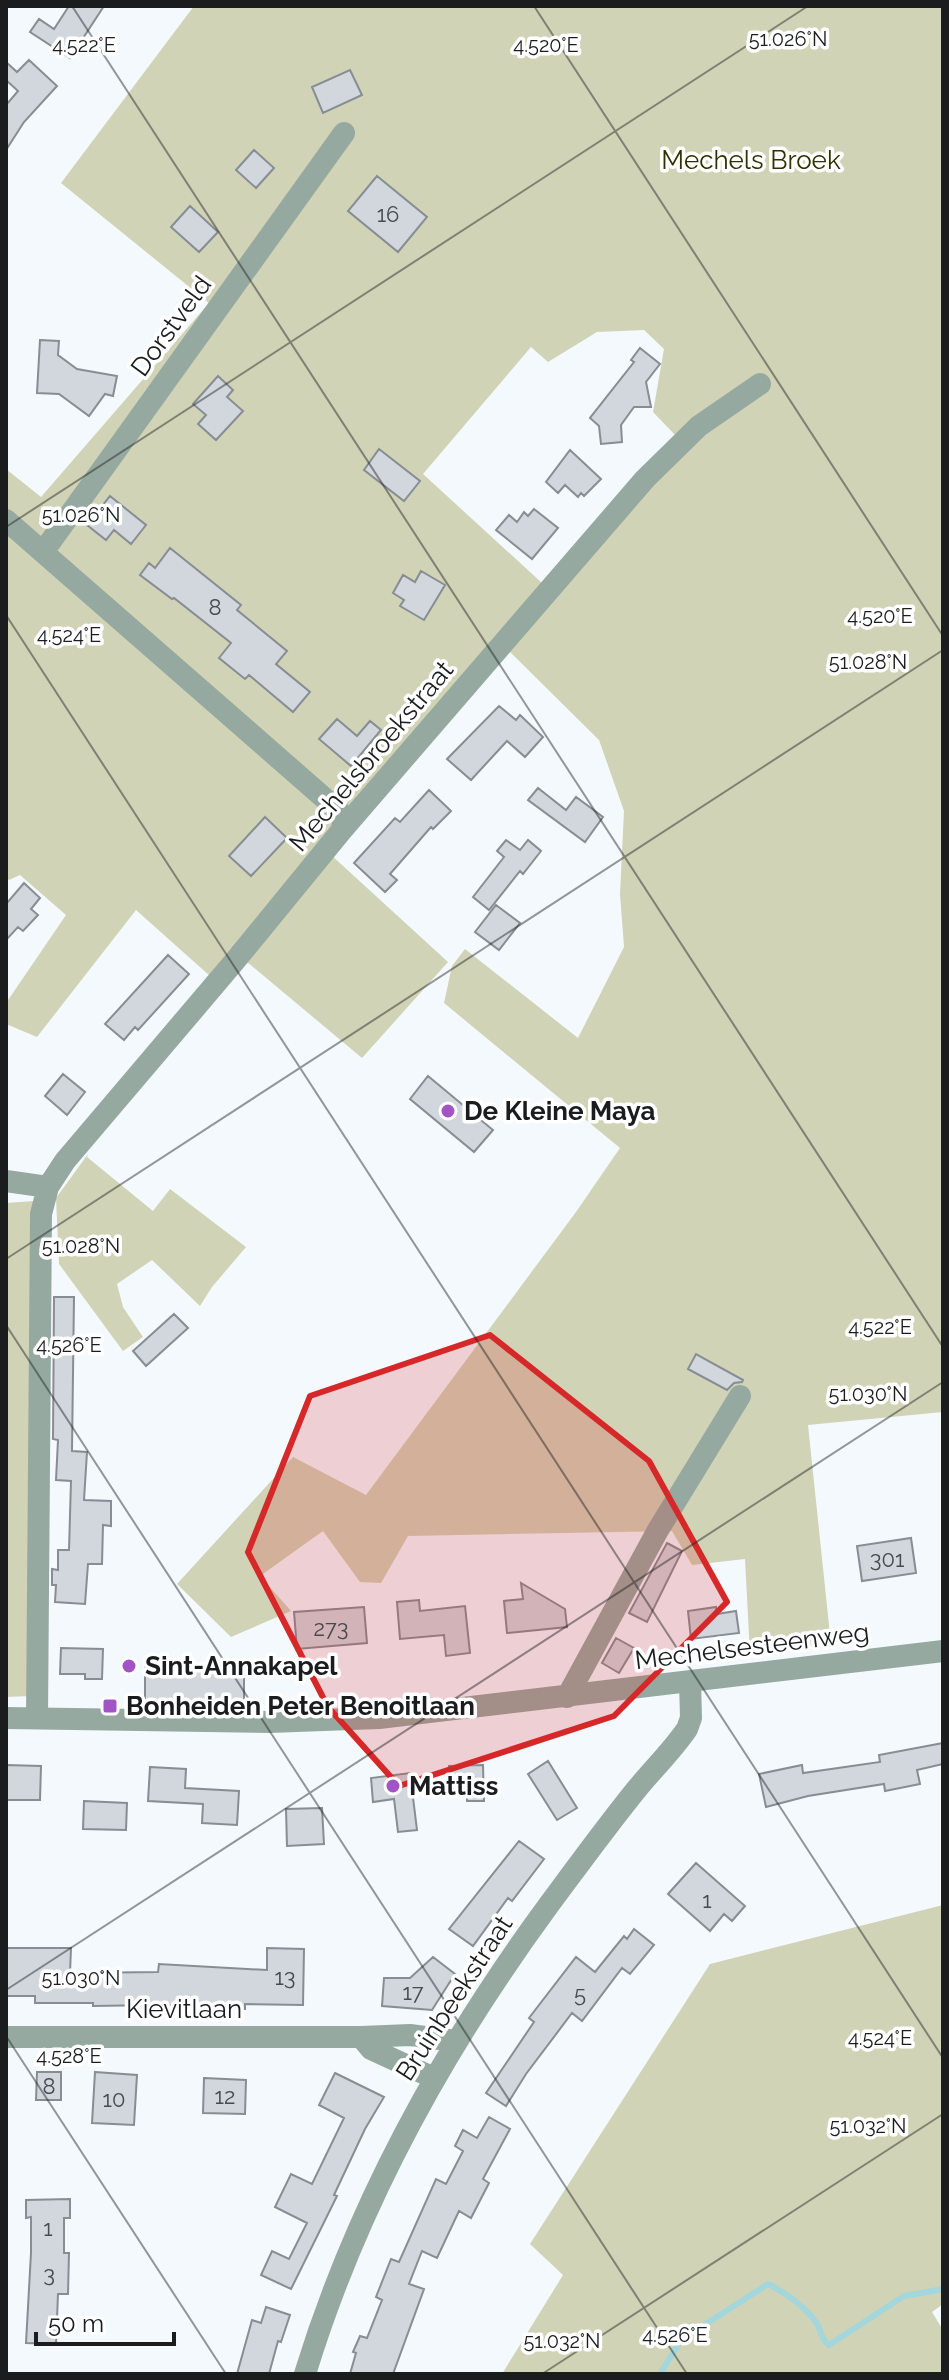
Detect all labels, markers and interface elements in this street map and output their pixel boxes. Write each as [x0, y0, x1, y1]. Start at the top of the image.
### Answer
text: 51.026°N [749, 27, 827, 51]
text: 4.522°E [52, 33, 116, 57]
text: 4.520°E [513, 33, 579, 57]
park label: Mechels Broek [661, 145, 841, 175]
house number: 16 [377, 201, 399, 227]
street label: Dorstveld [125, 270, 217, 382]
text: 51.026°N [42, 503, 120, 527]
house number: 8 [208, 594, 222, 620]
text: 4.520°E [847, 604, 913, 628]
text: 4.524°E [37, 623, 101, 647]
text: 51.028°N [829, 650, 907, 674]
street label: Mechelsbroekstraat [283, 655, 459, 857]
place label: De Kleine Maya [464, 1096, 655, 1126]
marker: De Kleine Maya [439, 1102, 457, 1120]
text: 51.028°N [42, 1234, 120, 1258]
text: 4.522°E [848, 1315, 912, 1339]
text: 4.526°E [36, 1333, 102, 1357]
text: 51.030°N [829, 1382, 907, 1406]
house number: 301 [870, 1546, 904, 1572]
house number: 273 [314, 1615, 348, 1641]
street label: Mechelsesteenweg [633, 1617, 871, 1675]
place label: Sint-Annakapel [145, 1651, 338, 1681]
marker: Sint-Annakapel [120, 1657, 138, 1675]
place label: Bonheiden Peter Benoitlaan [126, 1691, 475, 1721]
marker: Bonheiden Peter Benoitlaan [101, 1697, 119, 1715]
place label: Mattiss [409, 1771, 499, 1801]
marker: Mattiss [384, 1777, 402, 1795]
house number: 1 [702, 1887, 712, 1913]
street label: Bruinbeekstraat [390, 1910, 519, 2086]
house number: 13 [274, 1964, 296, 1990]
text: 51.030°N [42, 1966, 120, 1990]
house number: 17 [402, 1979, 424, 2005]
house number: 5 [574, 1981, 586, 2007]
street label: Kievitlaan [126, 1994, 242, 2024]
text: 4.524°E [848, 2026, 912, 2050]
text: 4.528°E [36, 2044, 102, 2068]
house number: 8 [42, 2073, 56, 2099]
house number: 12 [215, 2083, 235, 2109]
house number: 10 [103, 2086, 125, 2112]
text: 51.032°N [829, 2114, 907, 2138]
house number: 1 [43, 2215, 53, 2241]
house number: 3 [43, 2261, 55, 2287]
scale bar [36, 2296, 174, 2346]
text: 50 m [48, 2309, 104, 2338]
text: 4.526°E [642, 2323, 708, 2347]
text: 51.032°N [523, 2329, 601, 2353]

